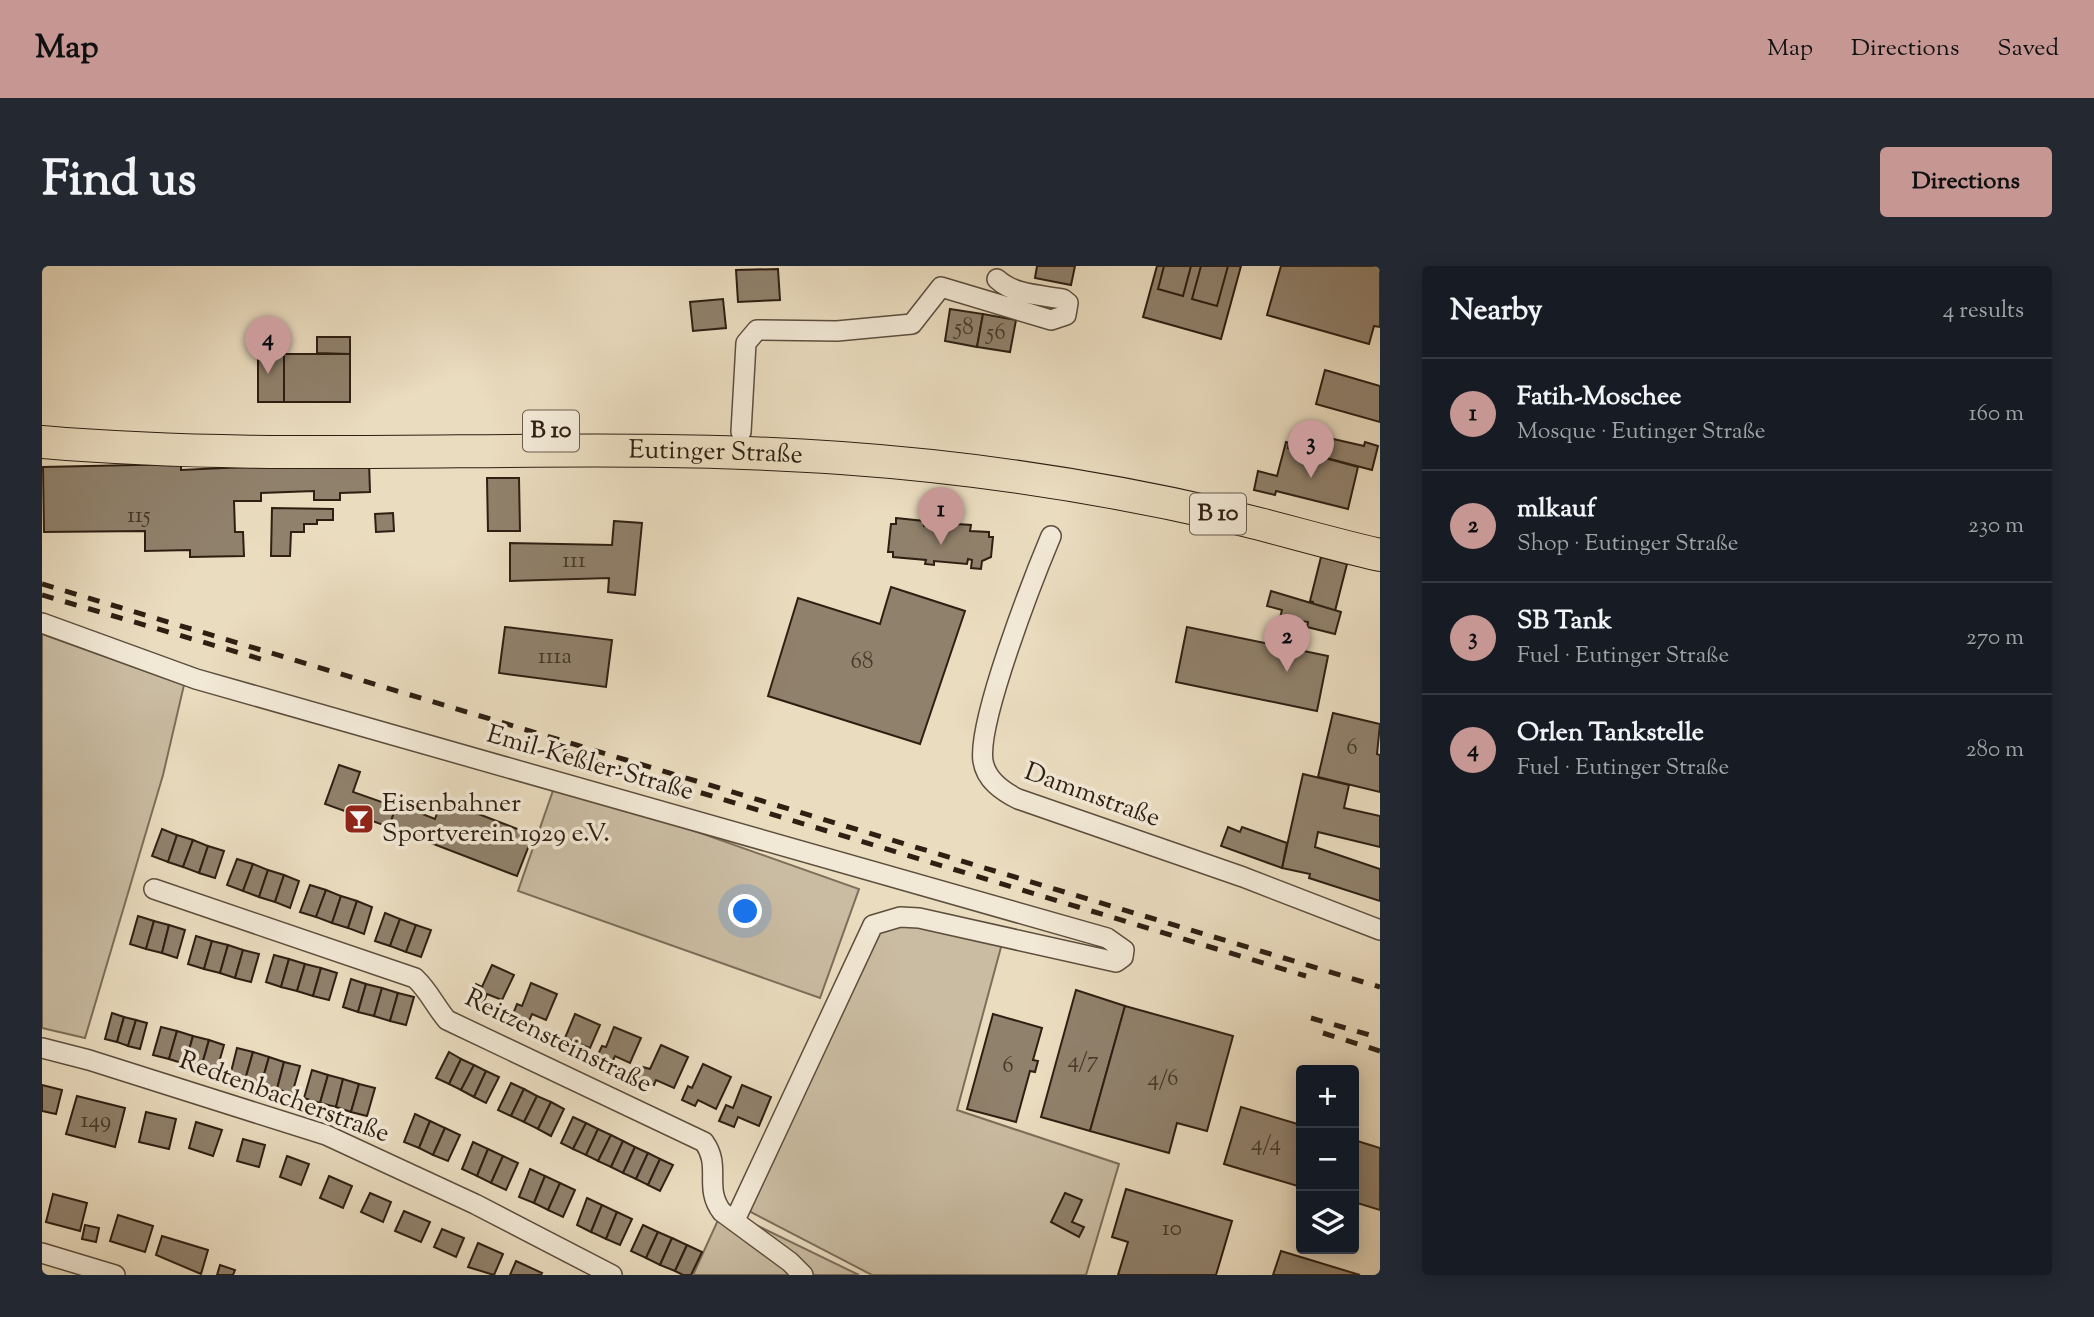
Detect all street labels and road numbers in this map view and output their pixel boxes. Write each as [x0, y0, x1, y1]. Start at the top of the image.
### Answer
road number: B 10 [523, 411, 579, 452]
street label: Eutinger Straße [629, 432, 804, 474]
road number: B 10 [1190, 494, 1246, 534]
street label: Emil-Keßler-Straße [482, 717, 698, 811]
street label: Dammstraße [1019, 754, 1165, 838]
street label: Reitzensteinstraße [458, 981, 658, 1103]
street label: Redtenbacherstraße [174, 1043, 394, 1153]

